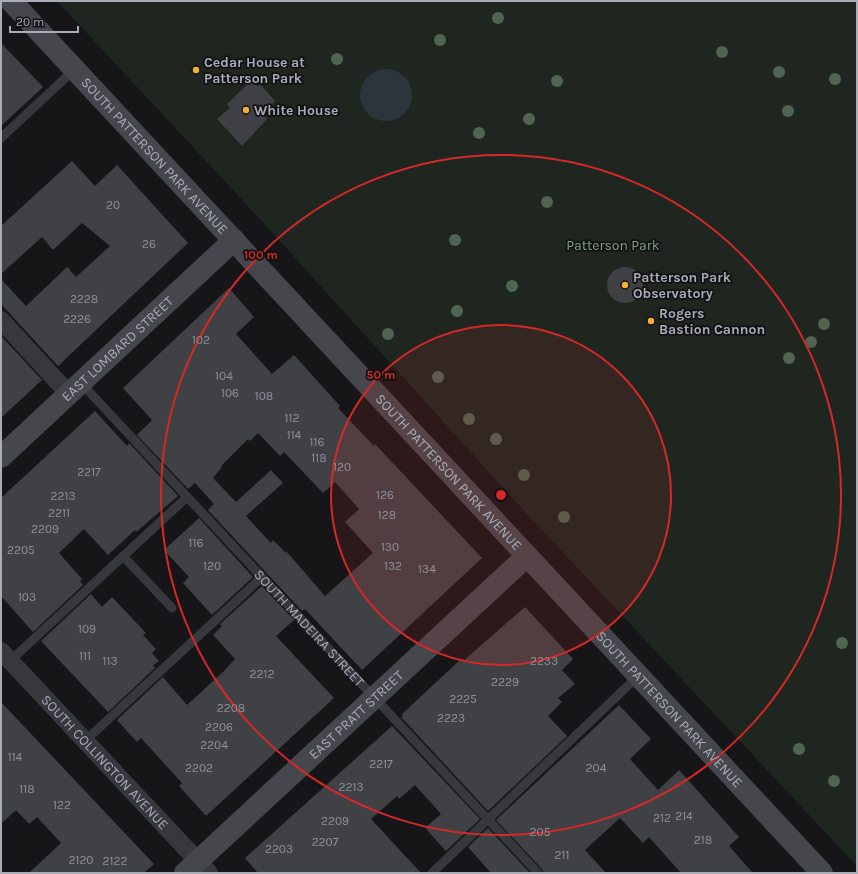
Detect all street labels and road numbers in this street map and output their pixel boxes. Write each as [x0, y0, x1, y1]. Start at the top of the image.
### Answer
street label: SOUTH PATTERSON PARK AVENUE [77, 74, 231, 238]
street label: EAST LOMBARD STREET [58, 293, 177, 405]
street label: SOUTH PATTERSON PARK AVENUE [372, 390, 525, 554]
street label: SOUTH MADEIRA STREET [250, 566, 368, 690]
street label: SOUTH PATTERSON PARK AVENUE [592, 628, 746, 791]
street label: EAST PRATT STREET [305, 667, 407, 763]
street label: SOUTH COLLINGTON AVENUE [37, 691, 172, 833]

